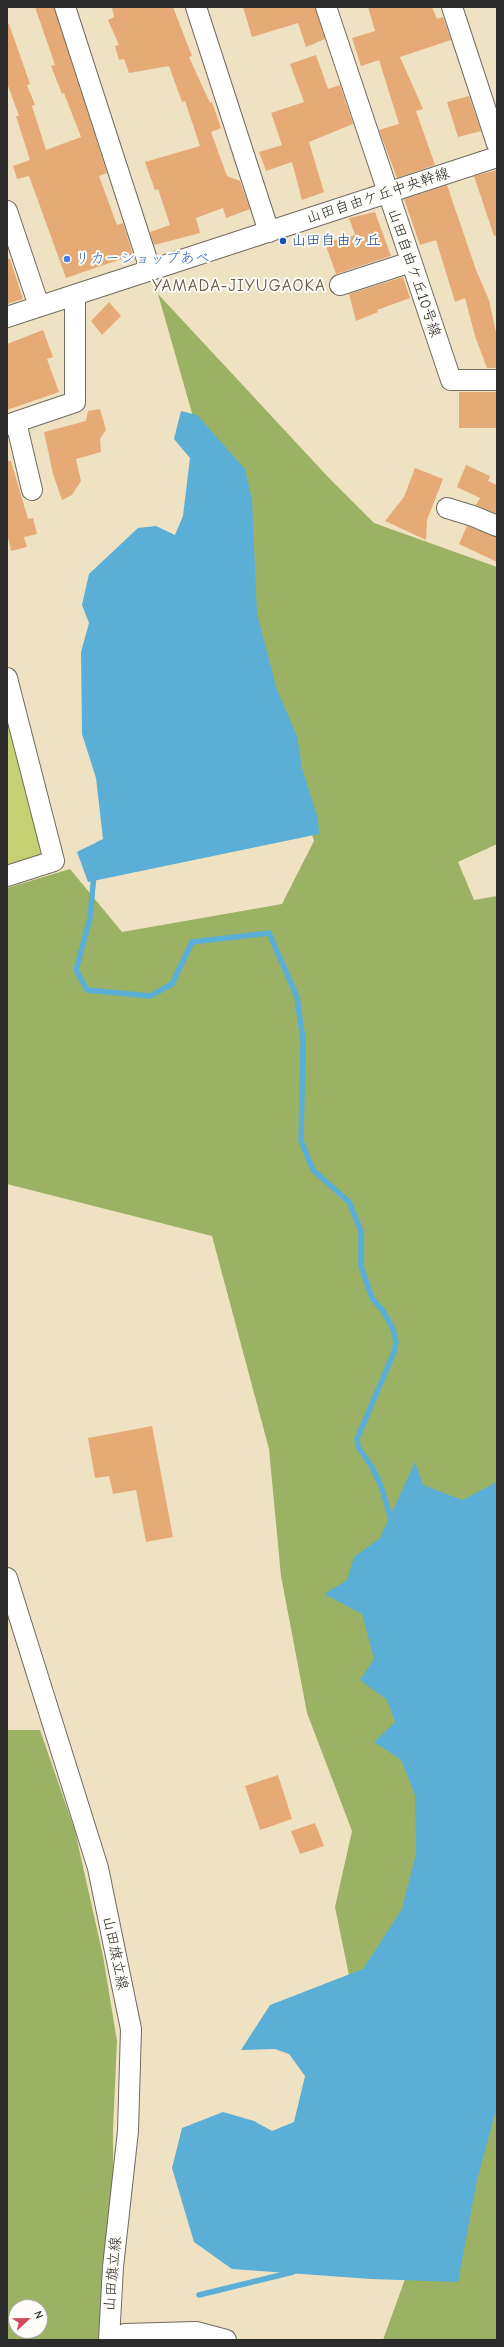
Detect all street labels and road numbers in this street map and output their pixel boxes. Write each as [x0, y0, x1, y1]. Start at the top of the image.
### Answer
street label: 山田自由ケ丘中央幹線 [304, 164, 452, 228]
street label: 山田自由ケ丘10号線 [384, 206, 444, 340]
street label: 山田旗立線 [98, 1914, 132, 1992]
street label: 山田旗立線 [101, 2236, 125, 2312]

